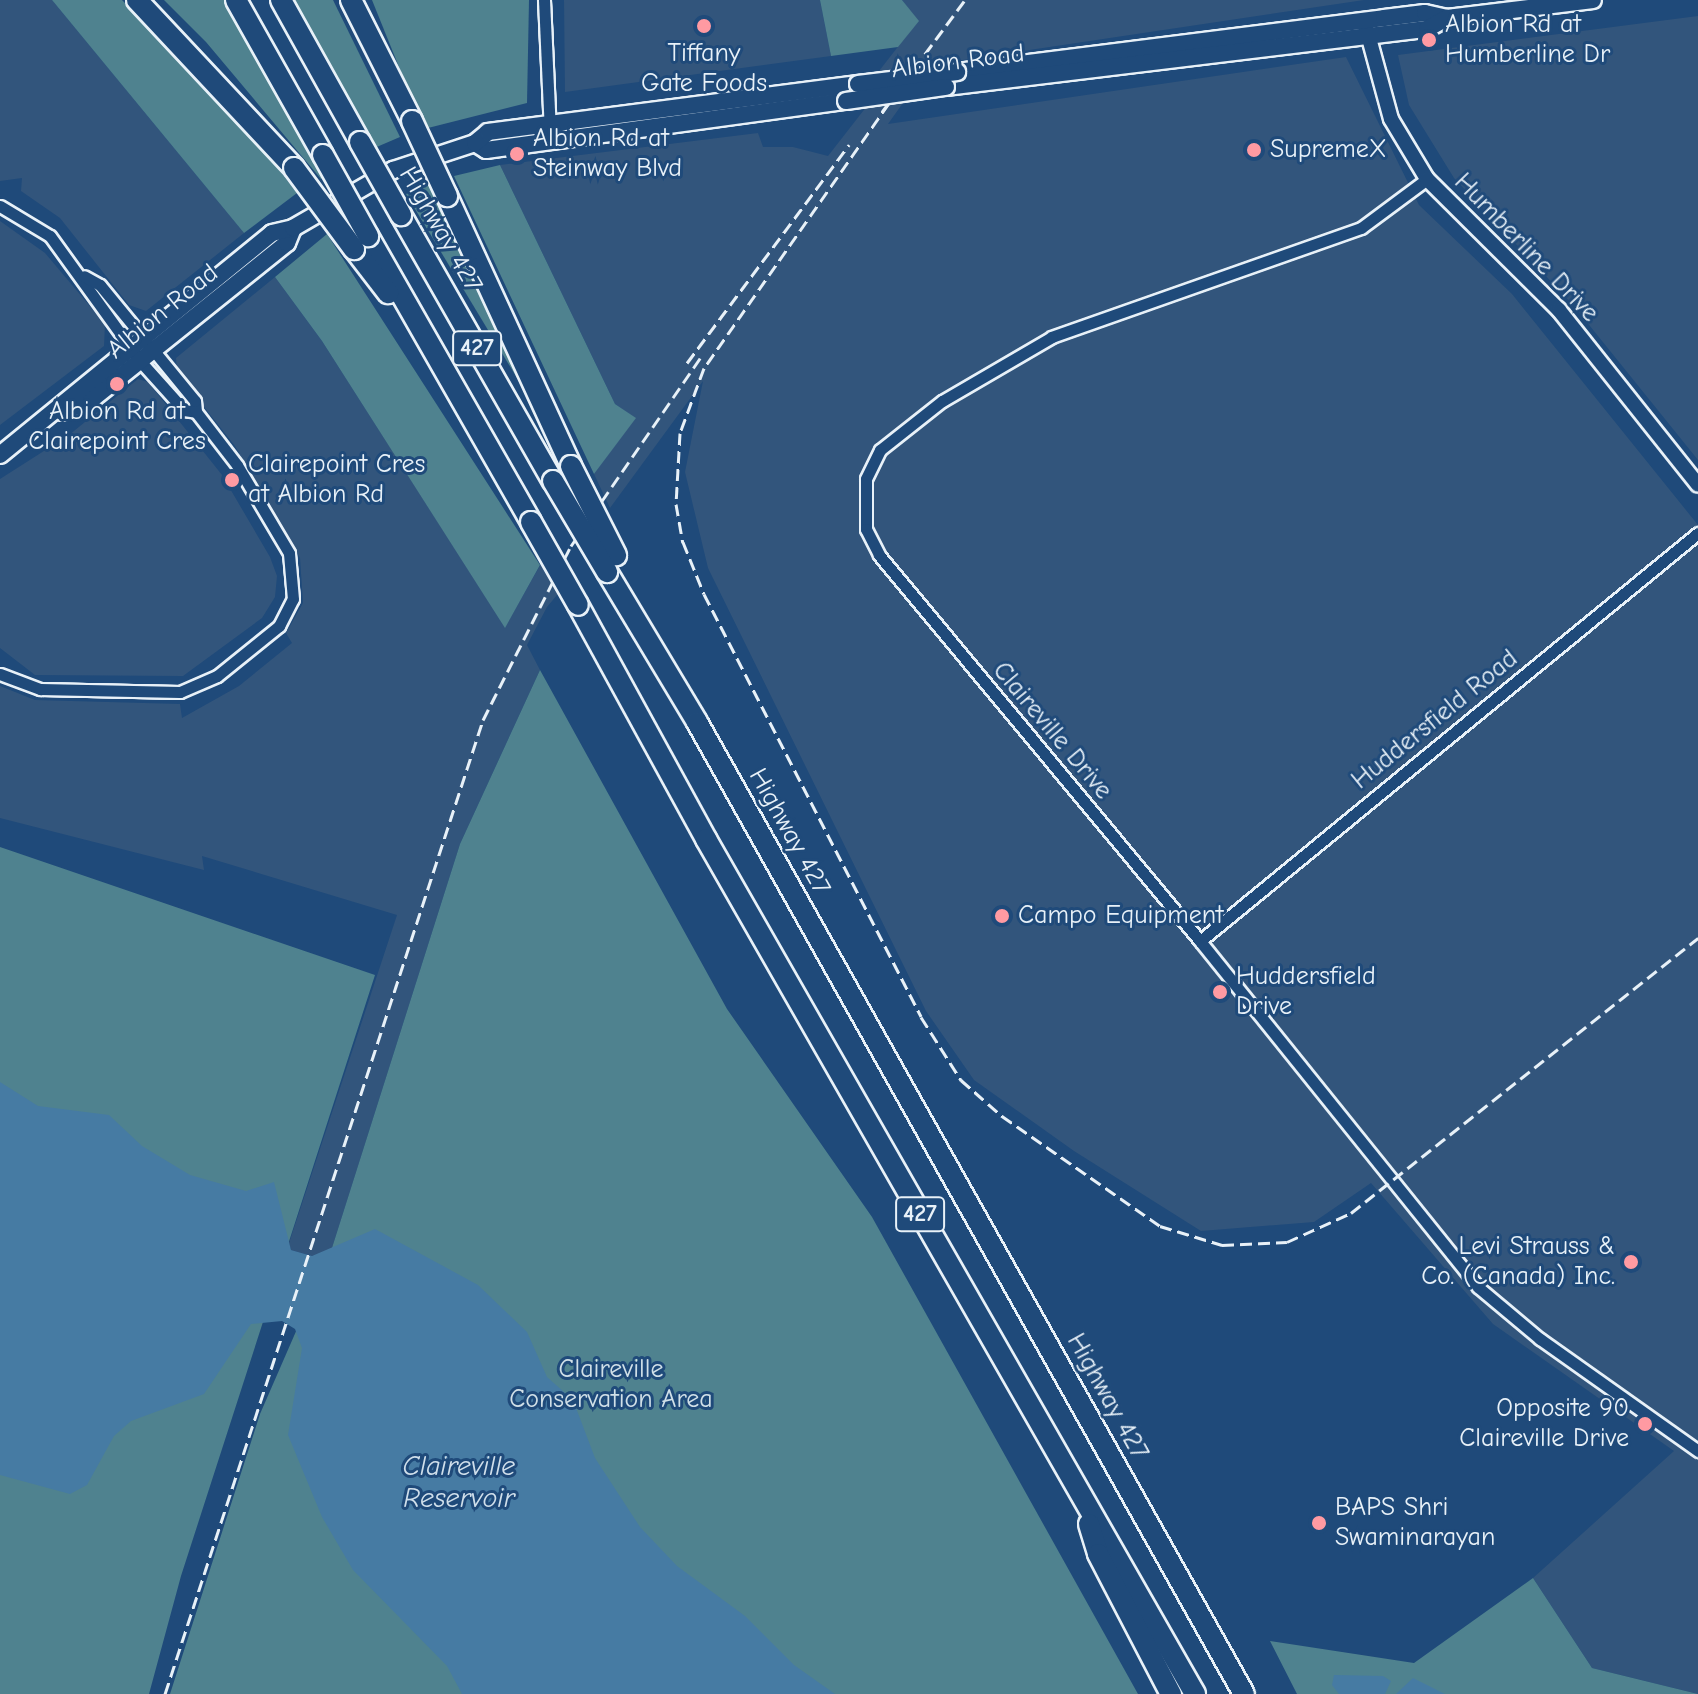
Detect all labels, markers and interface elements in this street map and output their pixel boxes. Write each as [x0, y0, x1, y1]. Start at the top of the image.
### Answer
place label: Albion Rd at Humberline Dr [1445, 9, 1610, 70]
marker: Tiffany Gate Foods [695, 17, 713, 35]
marker: Albion Rd at Humberline Dr [1420, 31, 1438, 49]
place label: Tiffany Gate Foods [641, 38, 767, 100]
street label: Albion Road [890, 38, 1026, 86]
place label: Albion Rd at Steinway Blvd [533, 123, 682, 184]
place label: SupremeX [1270, 134, 1387, 166]
marker: SupremeX [1245, 141, 1263, 159]
marker: Albion Rd at Steinway Blvd [508, 145, 526, 163]
street label: Highway 427 [392, 162, 488, 298]
street label: Humberline Drive [1447, 167, 1605, 329]
street label: Albion Road [101, 258, 225, 366]
road number: 427 [451, 328, 503, 368]
marker: Albion Rd at Clairepoint Cres [108, 375, 126, 393]
place label: Albion Rd at Clairepoint Cres [28, 396, 206, 458]
place label: Clairepoint Cres at Albion Rd [248, 449, 425, 510]
marker: Clairepoint Cres at Albion Rd [223, 471, 241, 489]
street label: Huddersfield Road [1346, 644, 1524, 796]
street label: Claireville Drive [986, 656, 1118, 806]
street label: Highway 427 [742, 763, 836, 901]
place label: Campo Equipment [1018, 900, 1224, 932]
marker: Campo Equipment [993, 907, 1011, 925]
place label: Huddersfield Drive [1236, 961, 1376, 1022]
marker: Huddersfield Drive [1211, 983, 1229, 1001]
road number: 427 [894, 1194, 946, 1234]
place label: Levi Strauss & Co. (Canada) Inc. [1421, 1231, 1615, 1292]
marker: Levi Strauss & Co. (Canada) Inc. [1622, 1253, 1640, 1271]
street label: Highway 427 [1060, 1328, 1154, 1466]
park label: Claireville Conservation Area [509, 1354, 713, 1416]
place label: Opposite 90 Claireville Drive [1459, 1393, 1629, 1454]
marker: Opposite 90 Claireville Drive [1636, 1415, 1654, 1433]
water label: Claireville Reservoir [403, 1449, 515, 1515]
place label: BAPS Shri Swaminarayan [1335, 1492, 1495, 1554]
marker: BAPS Shri Swaminarayan [1310, 1514, 1328, 1532]

